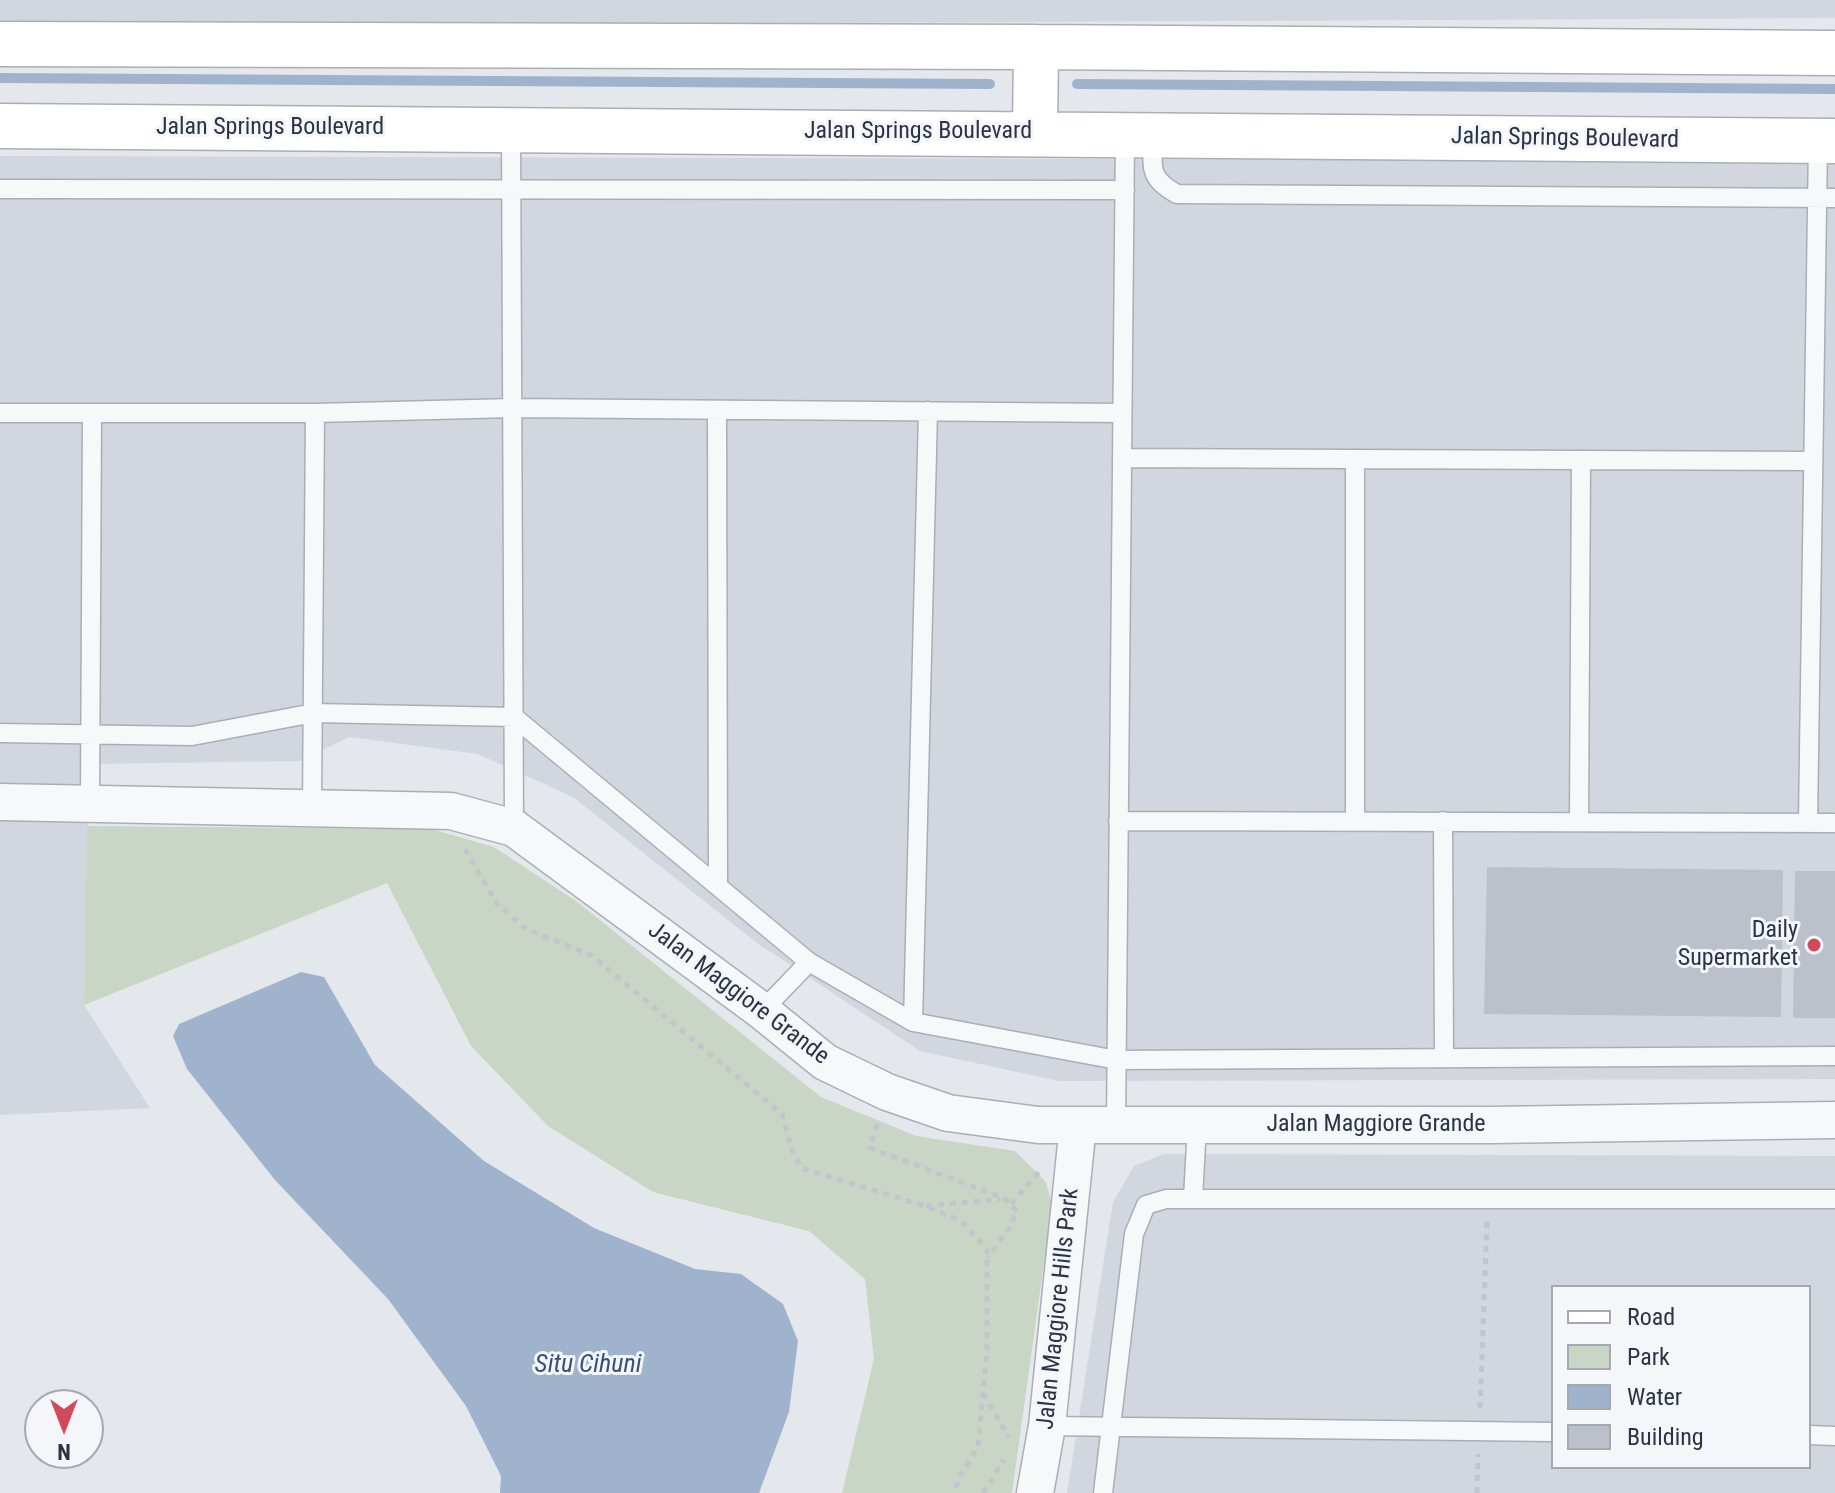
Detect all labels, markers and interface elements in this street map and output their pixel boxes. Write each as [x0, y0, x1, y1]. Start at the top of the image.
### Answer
street label: Jalan Springs Boulevard [156, 114, 384, 142]
street label: Jalan Springs Boulevard [804, 118, 1032, 146]
street label: Jalan Springs Boulevard [1451, 123, 1679, 155]
street label: Jalan Maggiore Grande [642, 917, 834, 1071]
place label: Daily Supermarket [1678, 917, 1798, 973]
marker: Daily Supermarket [1805, 936, 1823, 954]
street label: Jalan Maggiore Grande [1266, 1111, 1486, 1139]
street label: Jalan Maggiore Hills Park [1032, 1187, 1086, 1431]
legend [1551, 1285, 1811, 1469]
text: Road [1627, 1303, 1675, 1331]
text: Park [1627, 1343, 1670, 1371]
water label: Situ Cihuni [535, 1349, 641, 1381]
text: Water [1627, 1383, 1682, 1411]
north arrow [24, 1389, 104, 1469]
text: Building [1627, 1423, 1704, 1451]
text: N [57, 1439, 71, 1464]

